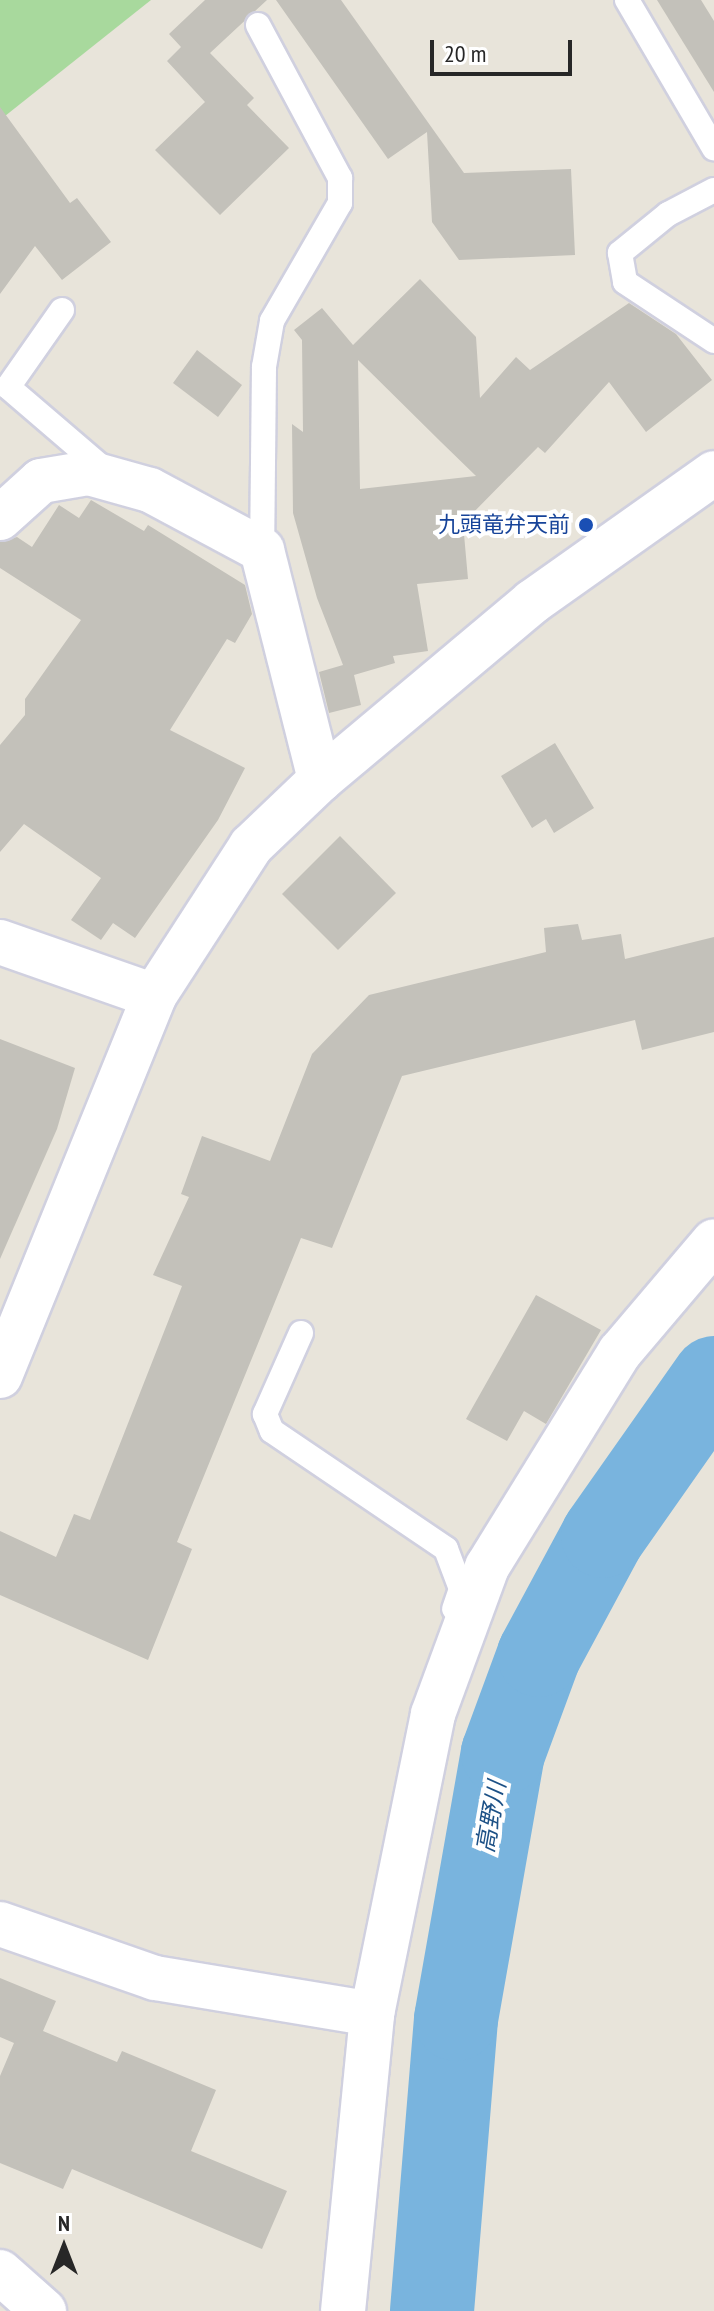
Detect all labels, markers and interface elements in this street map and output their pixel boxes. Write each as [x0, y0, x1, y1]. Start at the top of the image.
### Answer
scale bar [434, 24, 576, 74]
text: 20 m [444, 38, 486, 69]
place label: 九頭竜弁天前 [438, 512, 570, 538]
marker: 九頭竜弁天前 [577, 516, 595, 534]
water label: 高野川 [471, 1779, 511, 1855]
north arrow [24, 2207, 104, 2287]
text: N [58, 2209, 70, 2237]

